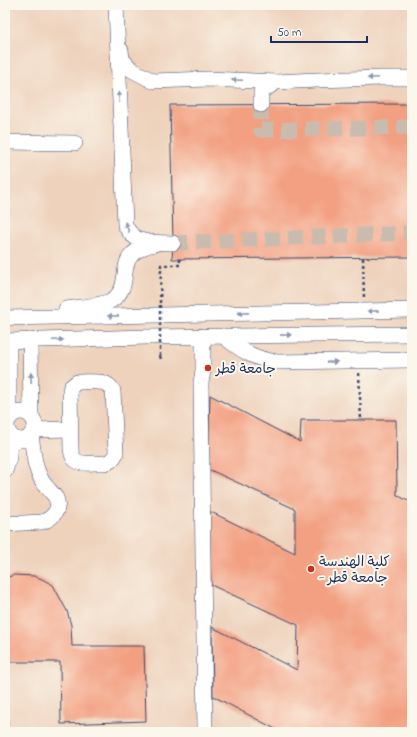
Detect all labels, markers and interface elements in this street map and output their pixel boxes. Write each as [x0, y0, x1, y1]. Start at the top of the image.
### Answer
scale bar [271, 18, 367, 44]
text: 50 m [277, 24, 301, 42]
one-way arrow [366, 75, 379, 81]
one-way arrow [231, 77, 243, 84]
one-way arrow [116, 91, 123, 103]
one-way arrow [124, 220, 130, 232]
one-way arrow [366, 308, 379, 314]
one-way arrow [236, 310, 249, 316]
one-way arrow [106, 313, 119, 319]
one-way arrow [280, 332, 293, 338]
one-way arrow [52, 336, 64, 343]
one-way arrow [326, 358, 338, 365]
place label: جامعة قطر [215, 359, 276, 380]
marker: جامعة قطر [203, 363, 213, 373]
one-way arrow [28, 371, 34, 384]
place label: كلية الهندسة - جامعة قطر [319, 552, 390, 589]
marker: كلية الهندسة - جامعة قطر [306, 564, 316, 574]

